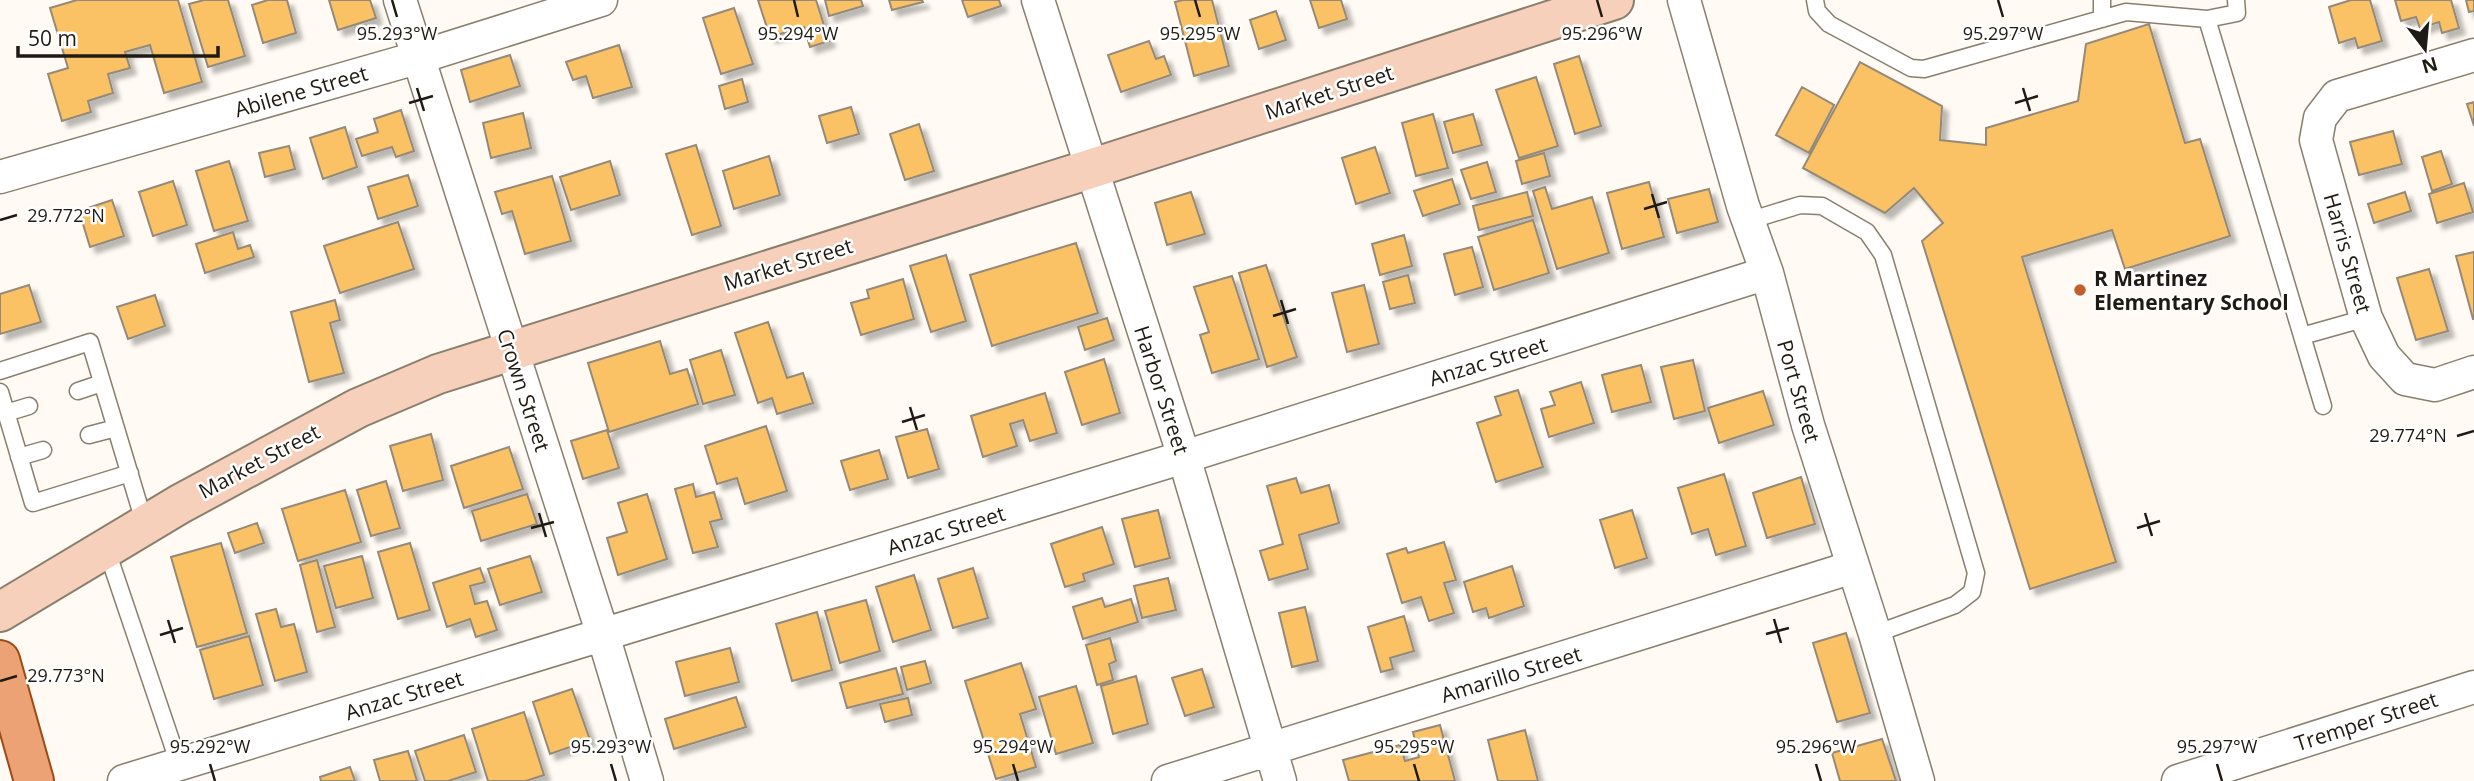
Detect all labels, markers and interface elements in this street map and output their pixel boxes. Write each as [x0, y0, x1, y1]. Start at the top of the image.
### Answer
scale bar [18, 14, 217, 58]
north arrow [2390, 14, 2460, 84]
text: 95.293°W [357, 21, 438, 45]
text: 95.294°W [758, 21, 839, 45]
text: 95.295°W [1160, 21, 1241, 45]
text: 95.296°W [1562, 21, 1643, 45]
text: 95.297°W [1963, 21, 2044, 45]
text: 50 m [28, 24, 77, 52]
text: N [2419, 51, 2441, 80]
street label: Market Street [1261, 58, 1397, 126]
street label: Abilene Street [231, 59, 371, 123]
street label: Harris Street [2317, 190, 2379, 316]
text: 29.772°N [27, 203, 105, 227]
street label: Market Street [720, 231, 856, 297]
place label: R Martinez Elementary School [2094, 264, 2289, 316]
marker: R Martinez Elementary School [2072, 282, 2088, 298]
street label: Harbor Street [1128, 322, 1196, 458]
street label: Crown Street [491, 325, 557, 455]
street label: Anzac Street [1426, 330, 1550, 392]
street label: Port Street [1771, 336, 1827, 446]
street label: Market Street [193, 417, 325, 505]
text: 29.774°N [2369, 423, 2447, 447]
street label: Anzac Street [884, 499, 1008, 561]
street label: Amarillo Street [1437, 639, 1585, 709]
text: 29.773°N [27, 663, 105, 687]
street label: Anzac Street [342, 664, 466, 726]
street label: Tremper Street [2291, 685, 2441, 757]
text: 95.292°W [170, 734, 251, 758]
text: 95.293°W [571, 734, 652, 758]
text: 95.294°W [973, 734, 1054, 758]
text: 95.295°W [1374, 734, 1455, 758]
text: 95.296°W [1776, 734, 1857, 758]
text: 95.297°W [2177, 734, 2258, 758]

